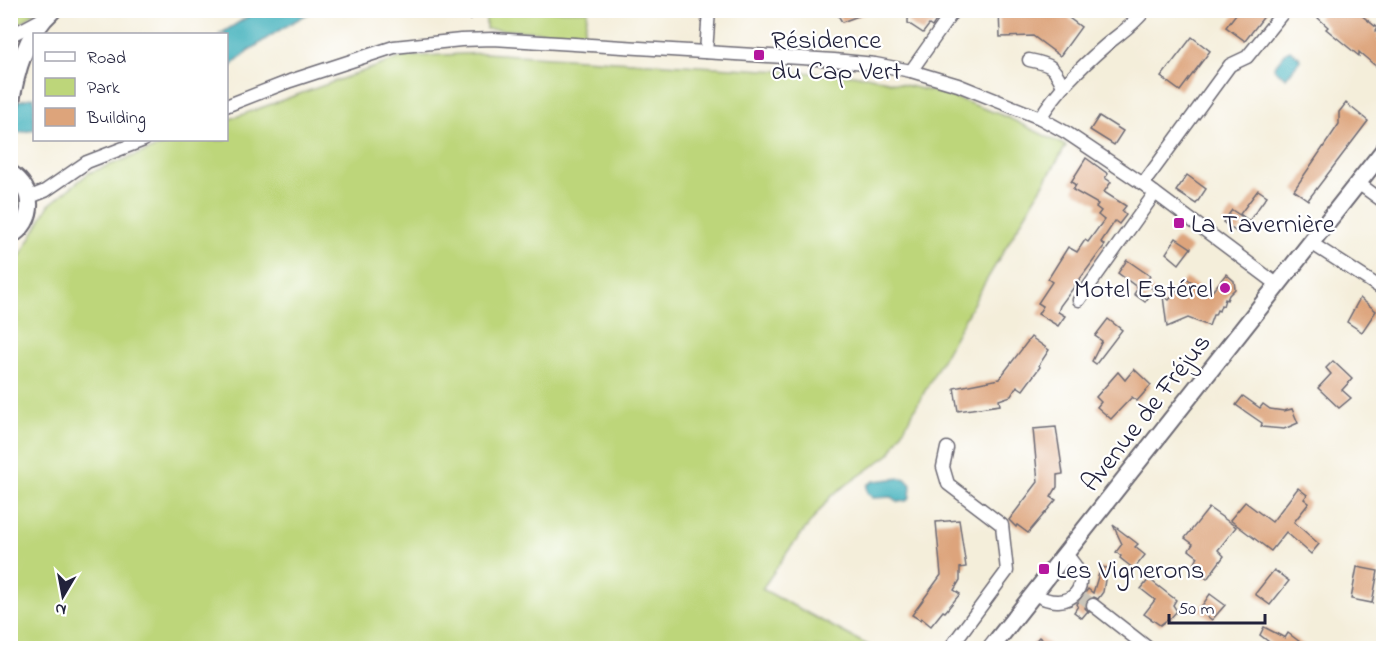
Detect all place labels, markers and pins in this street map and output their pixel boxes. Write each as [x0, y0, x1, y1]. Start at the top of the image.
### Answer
place label: Résidence du Cap Vert [771, 22, 901, 92]
marker: Résidence du Cap Vert [752, 48, 766, 62]
place label: La Tavernière [1191, 206, 1336, 245]
marker: La Tavernière [1172, 216, 1186, 230]
place label: Motel Estérel [1074, 271, 1213, 310]
marker: Motel Estérel [1218, 281, 1232, 295]
place label: Les Vignerons [1056, 552, 1205, 591]
marker: Les Vignerons [1037, 562, 1051, 576]

